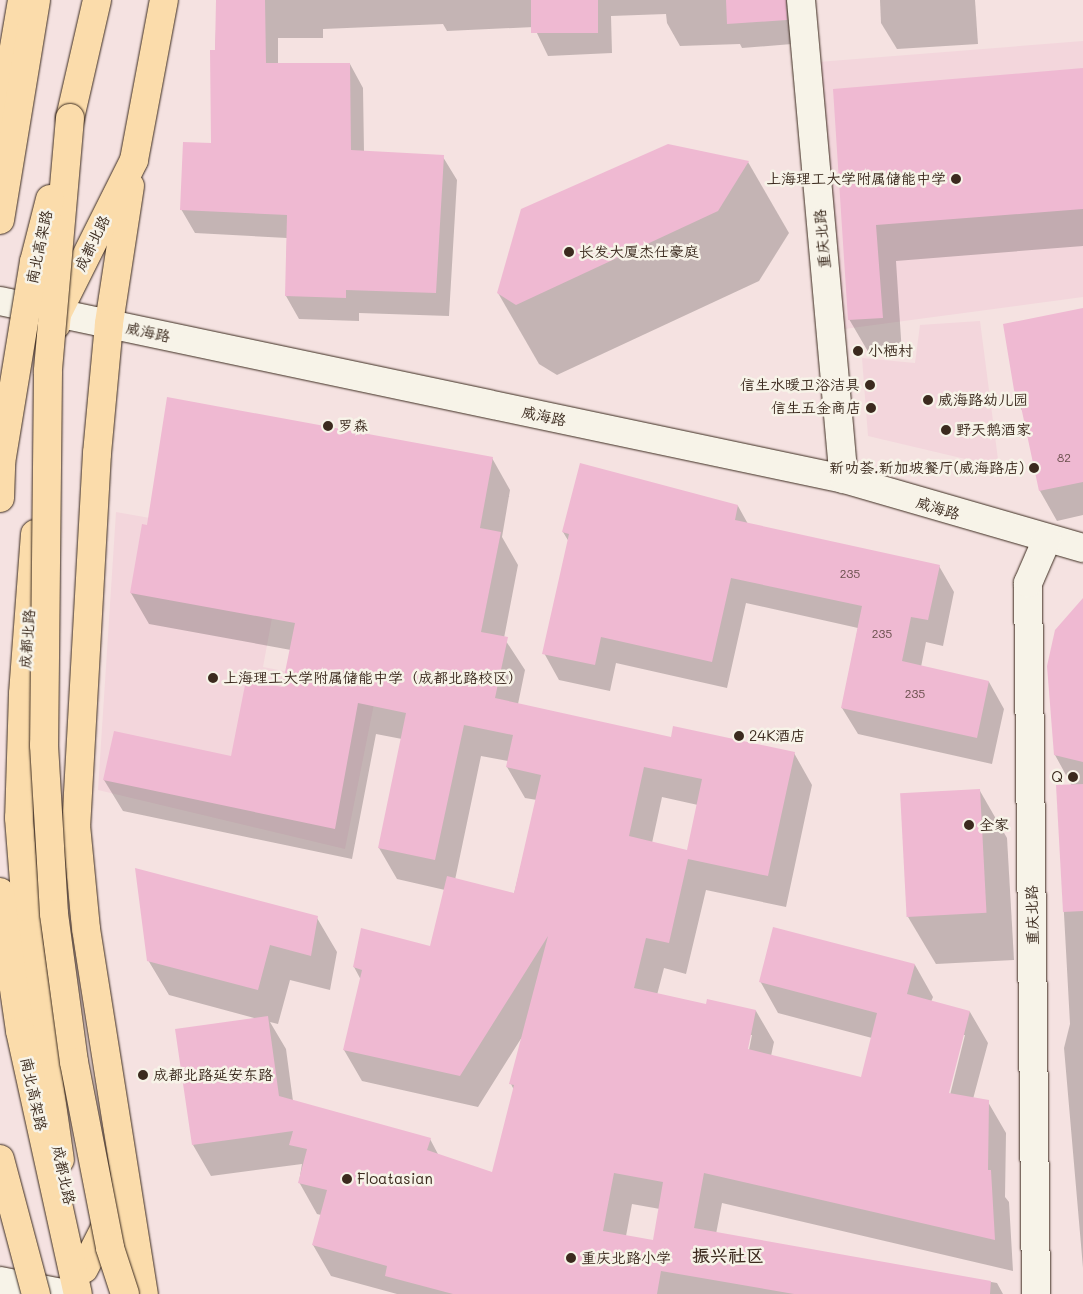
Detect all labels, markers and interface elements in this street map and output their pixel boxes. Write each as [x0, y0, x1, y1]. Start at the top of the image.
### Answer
place label: 上海理工大学附属储能中学 [766, 170, 946, 188]
marker: 上海理工大学附属储能中学 [950, 173, 962, 185]
street label: 南北高架路 [22, 208, 56, 286]
street label: 重庆北路 [810, 208, 834, 270]
street label: 成都北路 [71, 212, 113, 274]
place label: 长发大厦杰仕豪庭 [579, 243, 699, 261]
marker: 长发大厦杰仕豪庭 [563, 246, 575, 258]
street label: 威海路 [124, 319, 172, 345]
place label: 小栖村 [868, 342, 913, 360]
marker: 小栖村 [852, 345, 864, 357]
place label: 信生水暧卫浴洁具 [740, 376, 860, 394]
marker: 信生水暧卫浴洁具 [864, 379, 876, 391]
place label: 威海路幼儿园 [938, 391, 1028, 409]
marker: 威海路幼儿园 [922, 394, 934, 406]
place label: 信生五金商店 [771, 399, 861, 417]
marker: 信生五金商店 [865, 402, 877, 414]
street label: 威海路 [520, 403, 568, 429]
place label: 罗森 [338, 417, 368, 435]
marker: 罗森 [322, 420, 334, 432]
place label: 野天鹅酒家 [956, 421, 1031, 439]
marker: 野天鹅酒家 [940, 424, 952, 436]
house number: 82 [1057, 451, 1071, 465]
place label: 新叻荟.新加坡餐厅(威海路店) [829, 459, 1024, 477]
marker: 新叻荟.新加坡餐厅(威海路店) [1028, 462, 1040, 474]
street label: 威海路 [914, 493, 962, 523]
house number: 235 [840, 567, 860, 581]
street label: 成都北路 [16, 608, 38, 670]
house number: 235 [872, 627, 892, 641]
place label: 上海理工大学附属储能中学（成都北路校区） [223, 669, 523, 687]
marker: 上海理工大学附属储能中学（成都北路校区） [207, 672, 219, 684]
house number: 235 [905, 687, 925, 701]
place label: 24K酒店 [749, 727, 805, 745]
marker: 24K酒店 [733, 730, 745, 742]
place label: Q [1051, 768, 1063, 786]
marker: Q [1067, 771, 1079, 783]
place label: 全家 [979, 816, 1009, 834]
marker: 全家 [963, 819, 975, 831]
street label: 重庆北路 [1022, 885, 1042, 945]
street label: 南北高架路 [17, 1055, 51, 1133]
place label: 成都北路延安东路 [153, 1066, 273, 1084]
marker: 成都北路延安东路 [137, 1069, 149, 1081]
street label: 成都北路 [49, 1144, 79, 1206]
place label: Floatasian [357, 1170, 433, 1188]
marker: Floatasian [341, 1173, 353, 1185]
district label: 振兴社区 [692, 1244, 764, 1266]
place label: 重庆北路小学 [581, 1249, 671, 1267]
marker: 重庆北路小学 [565, 1252, 577, 1264]

